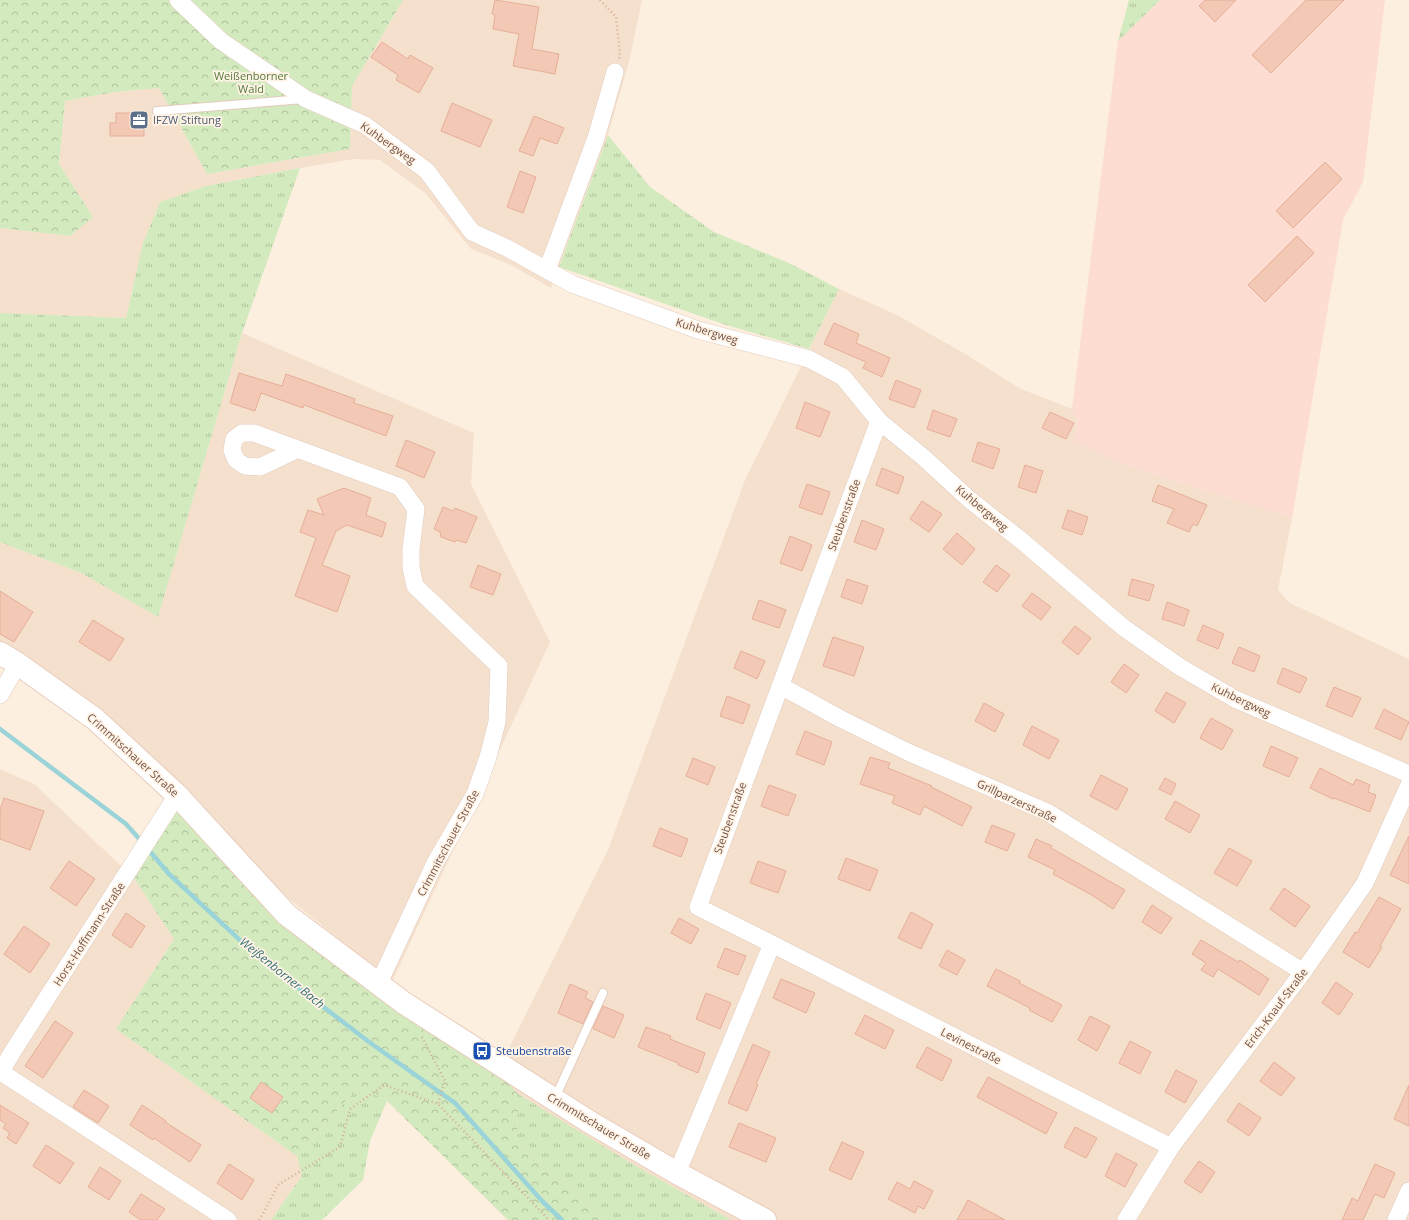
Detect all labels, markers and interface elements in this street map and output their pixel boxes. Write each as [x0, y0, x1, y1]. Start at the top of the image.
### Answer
park label: Weißenborner Wald [214, 68, 289, 96]
office icon: IFZW Stiftung [128, 109, 150, 131]
place label: IFZW Stiftung [153, 112, 221, 127]
street label: Kuhbergweg [358, 118, 419, 167]
street label: Kuhbergweg [674, 314, 740, 347]
street label: Steubenstraße [824, 477, 863, 553]
street label: Kuhbergweg [953, 481, 1012, 534]
street label: Kuhbergweg [1209, 679, 1273, 720]
street label: Crimmitschauer Straße [84, 709, 182, 800]
street label: Grillparzerstraße [975, 775, 1060, 826]
street label: Steubenstraße [710, 780, 749, 856]
street label: Crimmitschauer Straße [413, 787, 482, 899]
street label: Horst-Hoffmann-Straße [49, 879, 128, 989]
water label: Weißenborner Bach [236, 933, 328, 1012]
street label: Erich-Knauf-Straße [1241, 965, 1311, 1051]
street label: Levinestraße [938, 1024, 1004, 1067]
bus stop icon: Steubenstraße [471, 1040, 493, 1062]
place label: Steubenstraße [496, 1043, 571, 1058]
street label: Crimmitschauer Straße [545, 1089, 654, 1163]

